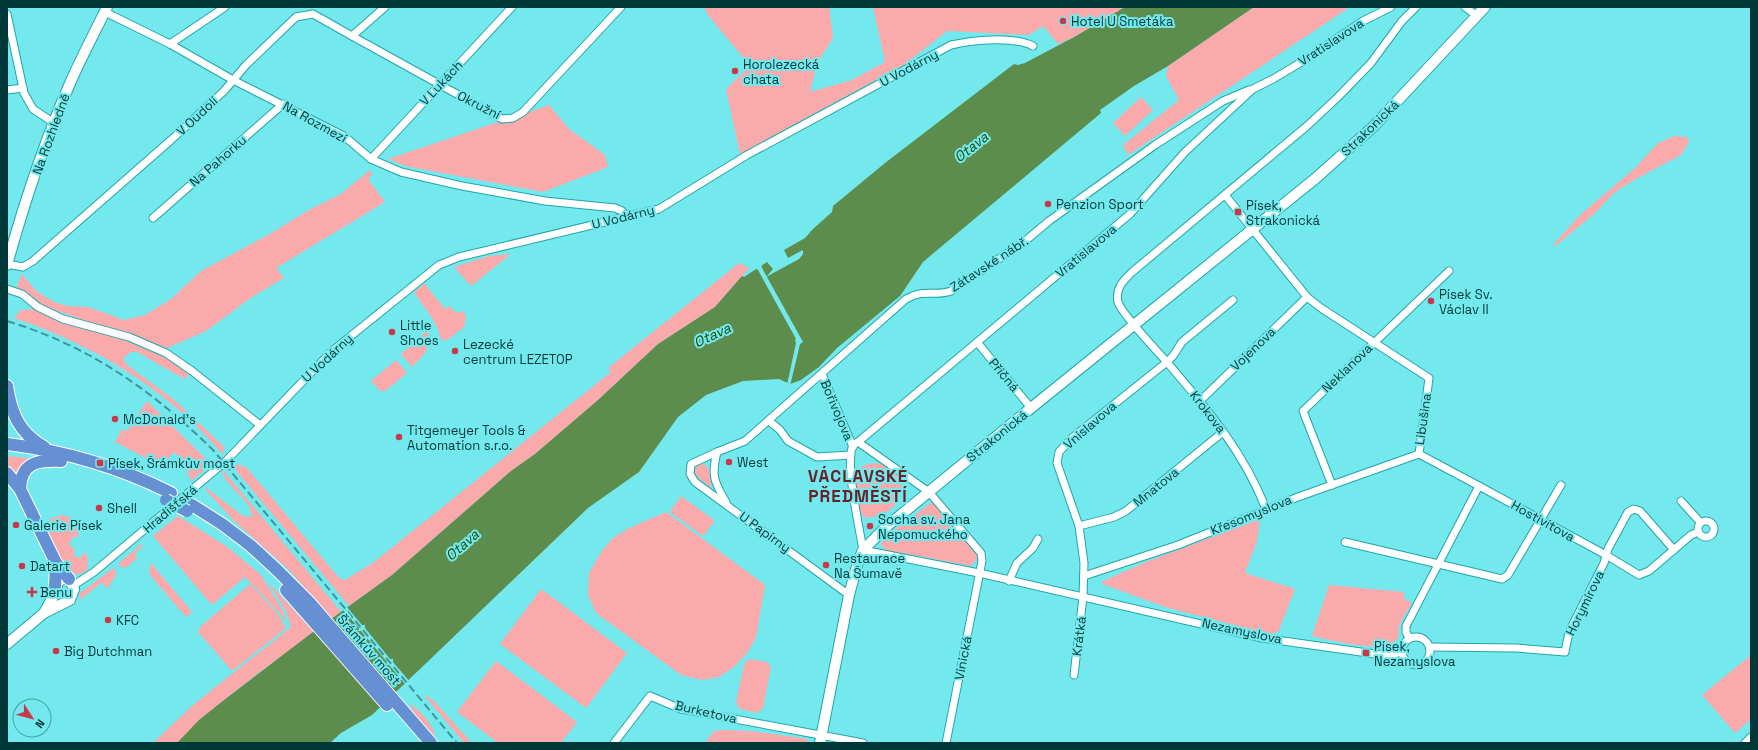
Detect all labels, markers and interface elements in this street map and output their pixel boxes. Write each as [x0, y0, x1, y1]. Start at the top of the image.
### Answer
place label: Hotel U Smetáka [1071, 13, 1174, 30]
street label: Vratislavova [1295, 14, 1367, 70]
marker: Hotel U Smetáka [1058, 16, 1068, 26]
street label: U Vodárny [877, 45, 941, 91]
place label: Horolezecká chata [743, 56, 820, 88]
street label: V Lukách [416, 57, 466, 109]
marker: Horolezecká chata [730, 66, 740, 76]
street label: Okružní [454, 87, 504, 123]
street label: Na Rozhledně [28, 91, 74, 177]
street label: V Oudolí [173, 92, 222, 139]
street label: Strakonická [1337, 96, 1403, 160]
street label: Na Rozmezí [280, 97, 351, 147]
water label: Otava [950, 127, 992, 166]
street label: Na Pahorku [186, 131, 250, 191]
place label: Penzion Sport [1056, 196, 1144, 213]
place label: Písek, Strakonická [1246, 197, 1321, 229]
marker: Penzion Sport [1043, 199, 1053, 209]
street label: U Vodárny [590, 201, 656, 233]
marker: Písek, Strakonická [1233, 207, 1243, 217]
street label: Vratislavova [1052, 220, 1121, 282]
street label: Zátavské nábř. [947, 232, 1031, 296]
place label: Písek Sv. Václav II [1439, 286, 1493, 318]
marker: Písek Sv. Václav II [1426, 296, 1436, 306]
place label: Little Shoes [400, 317, 439, 349]
water label: Otava [691, 318, 734, 351]
street label: Vojenova [1227, 323, 1280, 375]
marker: Little Shoes [387, 327, 397, 337]
street label: U Vodárny [298, 330, 356, 386]
place label: Lezecké centrum LEZETOP [463, 336, 573, 368]
street label: Neklanova [1318, 339, 1376, 396]
marker: Lezecké centrum LEZETOP [450, 346, 460, 356]
street label: Příčná [985, 355, 1023, 396]
street label: Bořivojova [817, 377, 858, 444]
street label: Krokova [1186, 387, 1230, 437]
street label: Libušina [1411, 392, 1435, 446]
street label: Vnislavova [1060, 397, 1121, 453]
street label: Strakonická [963, 406, 1032, 466]
place label: McDonald's [123, 411, 196, 428]
marker: McDonald's [110, 414, 120, 424]
place label: Titgemeyer Tools & Automation s.r.o. [407, 422, 526, 454]
marker: Titgemeyer Tools & Automation s.r.o. [394, 432, 404, 442]
place label: West [737, 454, 769, 471]
place label: Písek, Šrámkův most [108, 455, 235, 472]
marker: West [724, 457, 734, 467]
marker: Písek, Šrámkův most [95, 458, 105, 468]
street label: Mnatova [1130, 463, 1183, 511]
district label: VÁCLAVSKÉ PŘEDMĚSTÍ [808, 465, 908, 507]
street label: Hradišťská [139, 481, 201, 537]
street label: Křesomyslova [1208, 491, 1295, 539]
street label: Hostivítova [1508, 496, 1578, 546]
place label: Shell [107, 500, 137, 517]
marker: Shell [94, 503, 104, 513]
street label: U Papírny [736, 508, 794, 556]
place label: Socha sv. Jana Nepomuckého [878, 511, 971, 543]
place label: Galerie Písek [24, 517, 103, 534]
marker: Galerie Písek [11, 520, 21, 530]
marker: Socha sv. Jana Nepomuckého [865, 521, 875, 531]
water label: Otava [441, 525, 483, 565]
place label: Restaurace Na Šumavě [834, 550, 905, 582]
place label: Datart [30, 558, 70, 575]
marker: Restaurace Na Šumavě [821, 560, 831, 570]
marker: Datart [17, 561, 27, 571]
street label: Horymírova [1562, 567, 1608, 638]
place label: Benu [40, 584, 72, 601]
marker: Benu [27, 587, 37, 597]
street label: Šrámkův most [334, 611, 404, 689]
place label: KFC [116, 612, 139, 629]
street label: Nezamyslova [1200, 614, 1284, 648]
marker: KFC [103, 615, 113, 625]
street label: Krátká [1068, 615, 1090, 657]
street label: Vinická [950, 634, 976, 681]
place label: Písek, Nezamyslova [1374, 638, 1456, 670]
place label: Big Dutchman [64, 643, 152, 660]
marker: Big Dutchman [51, 646, 61, 656]
marker: Písek, Nezamyslova [1361, 648, 1371, 658]
street label: Burketova [673, 697, 739, 728]
north arrow [12, 698, 52, 738]
text: N [32, 717, 48, 731]

